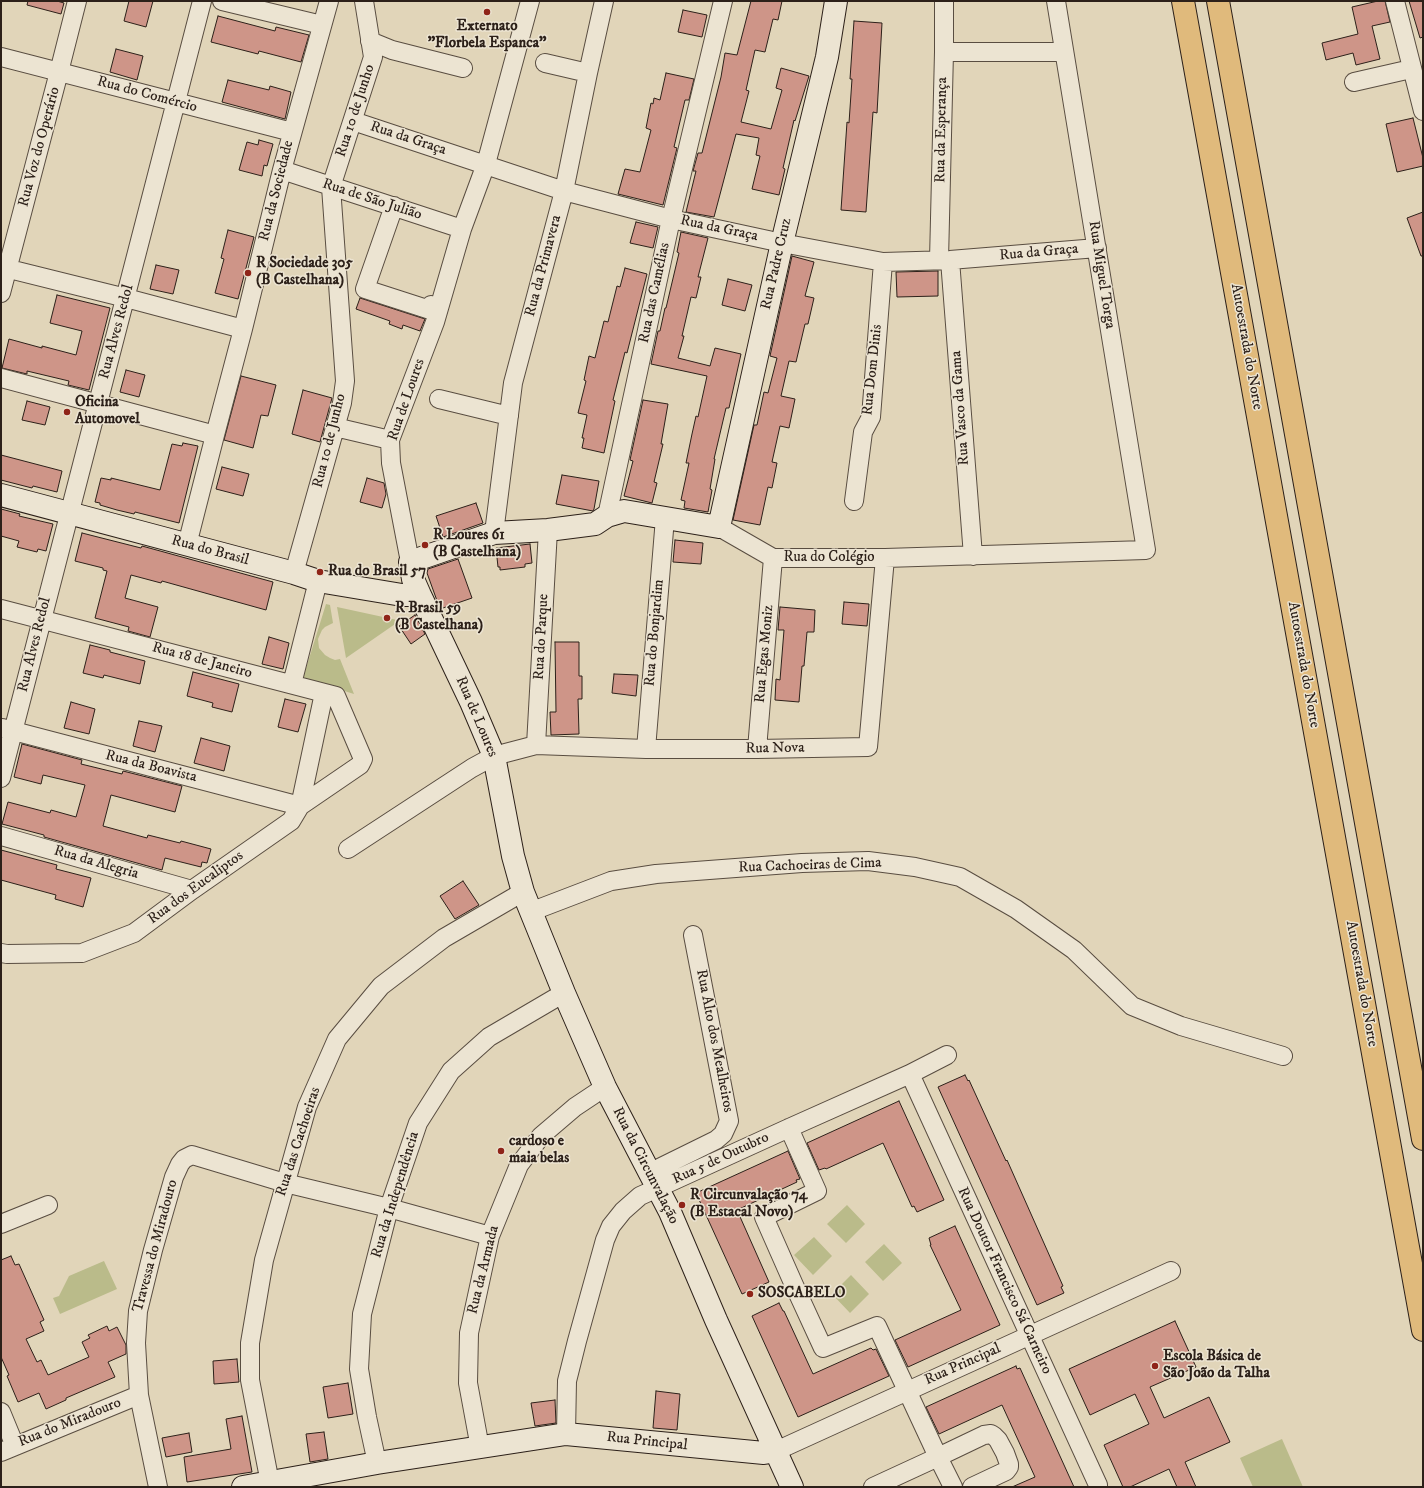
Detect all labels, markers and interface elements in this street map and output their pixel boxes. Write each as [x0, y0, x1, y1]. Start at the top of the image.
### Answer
marker: Externato "Florbela Espanca" [482, 7, 492, 17]
place label: Externato "Florbela Espanca" [428, 18, 546, 53]
street label: Rua 10 de Junho [333, 62, 379, 160]
street label: Rua do Comércio [95, 73, 199, 117]
street label: Rua da Esperança [932, 77, 952, 183]
street label: Rua Voz do Operário [15, 85, 65, 209]
street label: Rua da Graça [368, 118, 448, 160]
street label: Rua da Sociedade [256, 139, 298, 243]
street label: Rua de São Julião [320, 175, 424, 225]
street label: Rua da Graça [678, 212, 760, 246]
street label: Rua da Primavera [522, 213, 566, 319]
street label: Rua Padre Cruz [758, 216, 796, 312]
street label: Rua Miguel Torga [1084, 220, 1118, 330]
street label: Rua das Camélias [636, 241, 674, 345]
street label: Rua da Graça [999, 241, 1079, 265]
place label: R Sociedade 305 (B Castelhana) [256, 255, 353, 290]
marker: R Sociedade 305 (B Castelhana) [243, 268, 253, 278]
street label: Rua Alves Redol [96, 283, 138, 381]
street label: Autoestrada do Norte [1226, 283, 1266, 411]
street label: Rua Dom Dinis [859, 324, 887, 416]
street label: Rua Vasco da Gama [948, 350, 974, 466]
street label: Rua de Loures [385, 356, 429, 444]
street label: Rua 10 de Junho [310, 392, 350, 490]
place label: Oficina Automovel [75, 394, 140, 429]
marker: Oficina Automovel [62, 407, 72, 417]
place label: R Loures 61 (B Castelhana) [433, 527, 521, 562]
street label: Rua do Brasil [169, 532, 251, 570]
marker: R Loures 61 (B Castelhana) [420, 540, 430, 550]
street label: Rua do Colégio [783, 549, 875, 567]
place label: Rua do Brasil 57 [328, 563, 426, 581]
marker: Rua do Brasil 57 [315, 567, 325, 577]
street label: Rua do Bonjardim [641, 579, 669, 687]
street label: Rua do Parque [531, 593, 553, 681]
street label: Rua Alves Redol [15, 596, 55, 694]
place label: R Brasil 59 (B Castelhana) [395, 600, 483, 635]
street label: Autoestrada do Norte [1283, 601, 1323, 729]
street label: Rua Egas Moniz [752, 604, 778, 704]
marker: R Brasil 59 (B Castelhana) [382, 613, 392, 623]
street label: Rua 18 de Janeiro [150, 639, 254, 683]
street label: Rua de Loures [451, 674, 501, 760]
street label: Rua Nova [745, 739, 805, 759]
street label: Rua da Boavista [103, 747, 199, 787]
street label: Rua da Alegria [52, 842, 140, 884]
street label: Rua dos Eucaliptos [145, 847, 247, 929]
street label: Rua Cachoeiras de Cima [738, 855, 882, 877]
street label: Autoestrada do Norte [1341, 920, 1381, 1048]
street label: Rua Alto dos Mealheiros [691, 968, 737, 1114]
street label: Rua das Cachoeiras [273, 1085, 325, 1199]
street label: Rua da Circunvalação [608, 1105, 682, 1227]
street label: Rua 5 de Outubro [670, 1129, 772, 1189]
street label: Rua da Independência [368, 1130, 424, 1260]
place label: cardoso e maia belas [509, 1133, 569, 1168]
marker: cardoso e maia belas [496, 1146, 506, 1156]
street label: Travessa do Miradouro [130, 1178, 182, 1314]
street label: Rua Doutor Francisco Sá Carneiro [953, 1185, 1055, 1377]
place label: R Circunvalação 74 (B Estacal Novo) [690, 1187, 807, 1222]
marker: R Circunvalação 74 (B Estacal Novo) [677, 1200, 687, 1210]
street label: Rua da Armada [464, 1224, 504, 1316]
place label: SOSCABELO [758, 1285, 845, 1303]
marker: SOSCABELO [745, 1289, 755, 1299]
street label: Rua Principal [922, 1340, 1004, 1390]
place label: Escola Básica de São João da Talha [1163, 1348, 1270, 1383]
marker: Escola Básica de São João da Talha [1150, 1361, 1160, 1371]
street label: Rua do Miradouro [16, 1394, 124, 1452]
street label: Rua Principal [606, 1429, 688, 1455]

